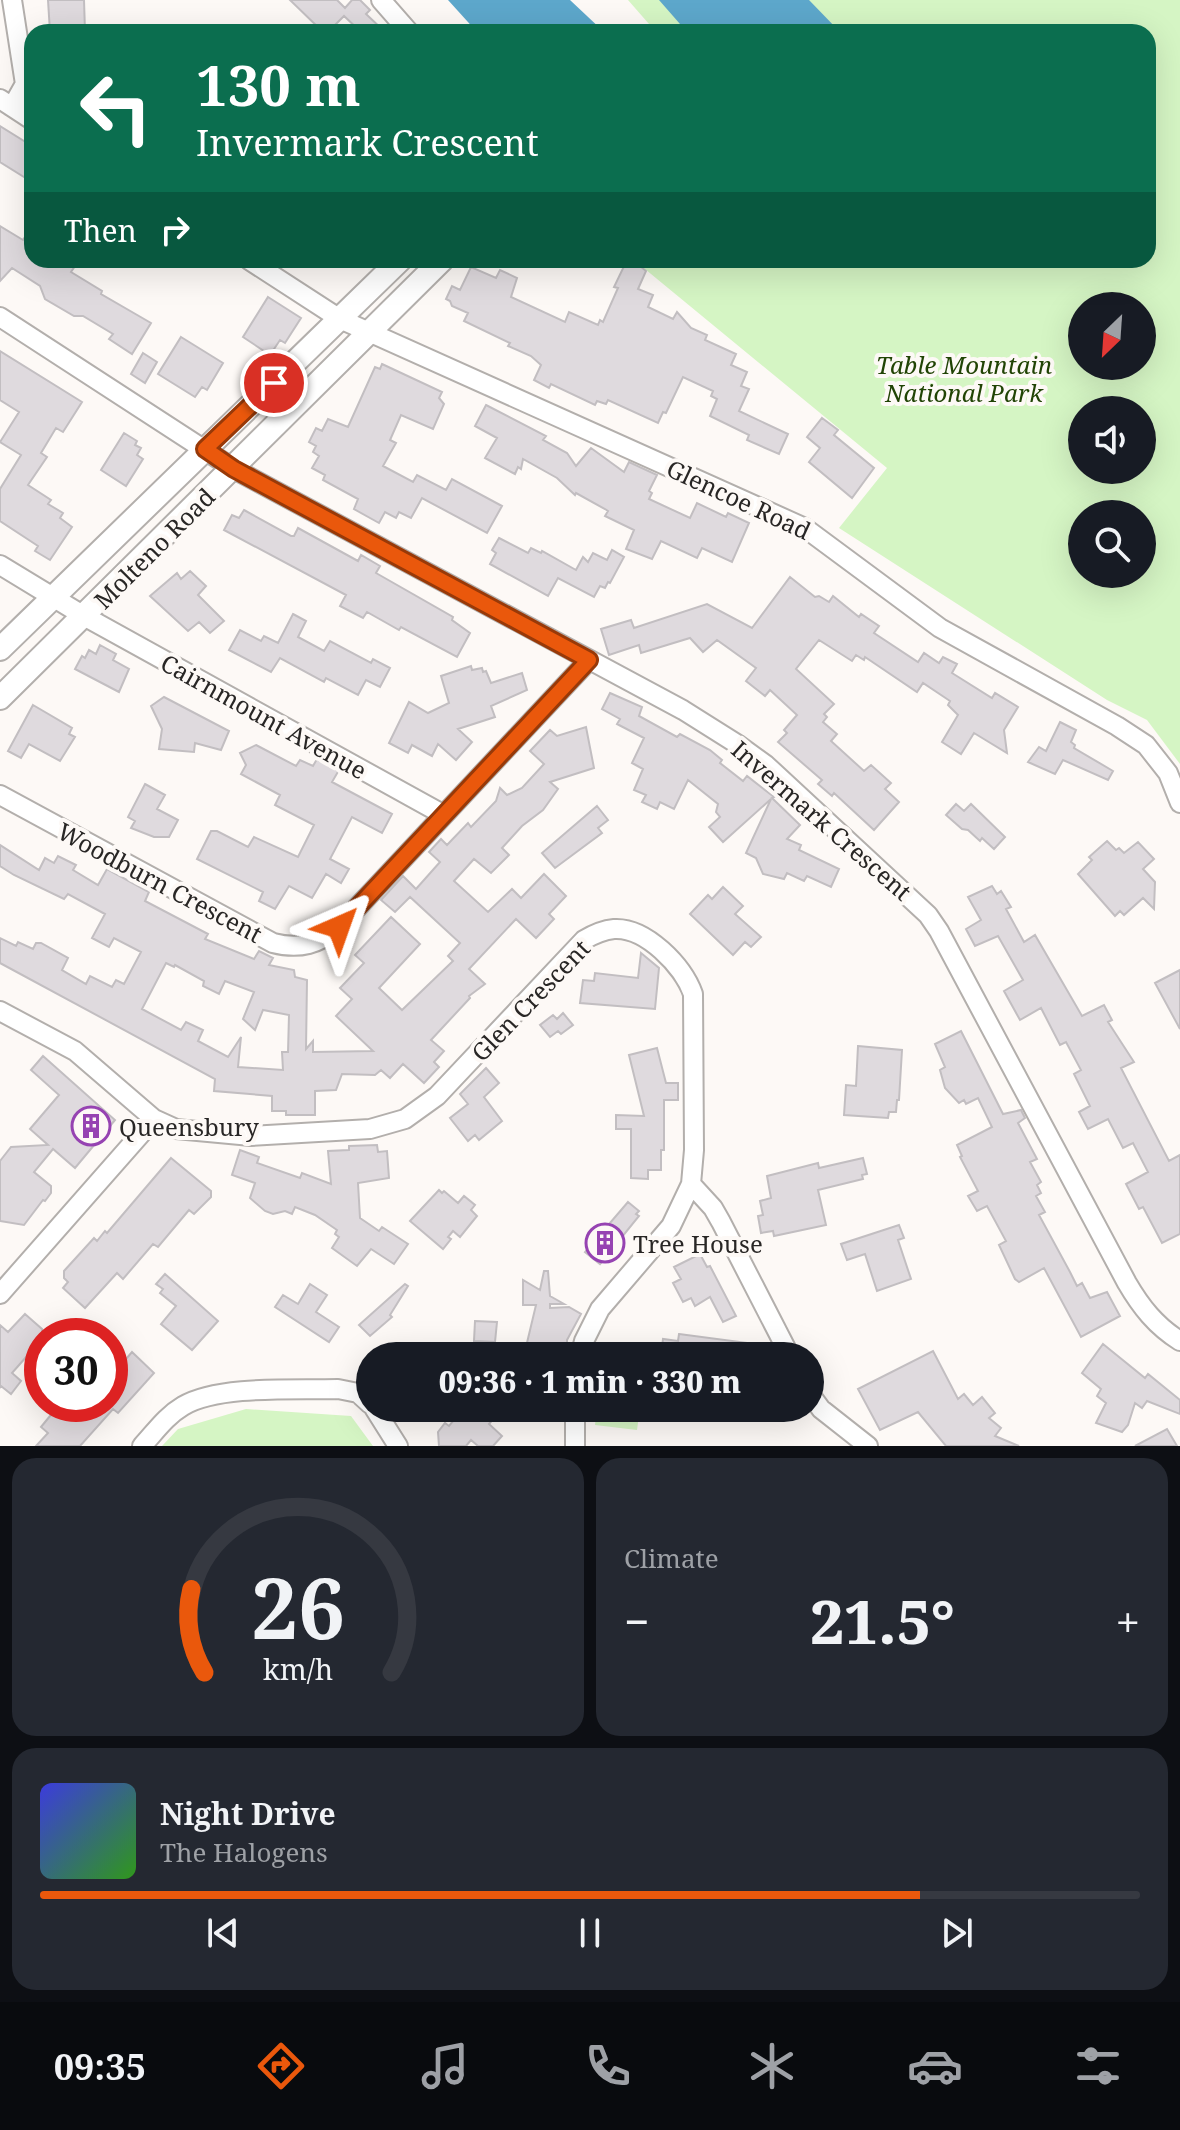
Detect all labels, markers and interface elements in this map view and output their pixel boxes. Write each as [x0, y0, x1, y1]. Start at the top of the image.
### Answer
text: 130 m [196, 46, 361, 122]
icon: left [64, 56, 168, 160]
text: Invermark Crescent [196, 118, 539, 167]
icon: right [153, 208, 197, 252]
text: Then [64, 210, 137, 251]
north arrow [1068, 292, 1156, 380]
map controls [1068, 292, 1156, 588]
park label: Table Mountain National Park [876, 348, 1052, 409]
pin [240, 349, 308, 417]
icon: arrive [252, 361, 296, 405]
button: sound [1068, 396, 1156, 484]
street label: Glencoe Road [662, 451, 817, 547]
street label: Molteno Road [86, 480, 222, 616]
button: search [1068, 500, 1156, 588]
street label: Cairnmount Avenue [155, 646, 373, 786]
street label: Invermark Crescent [725, 733, 919, 907]
street label: Woodburn Crescent [52, 814, 268, 950]
position arrow [297, 885, 381, 969]
street label: Glen Crescent [463, 932, 597, 1068]
building icon: Queensbury [70, 1105, 112, 1147]
place label: Queensbury [119, 1110, 259, 1143]
building icon: Tree House [584, 1222, 626, 1264]
place label: Tree House [633, 1227, 763, 1260]
speed limit sign: 30 [24, 1318, 128, 1422]
text: 09:36 · 1 min · 330 m [439, 1361, 741, 1402]
text: Climate [624, 1540, 719, 1576]
text: 26 [251, 1550, 345, 1663]
text: 21.5° [810, 1580, 955, 1662]
text: − [624, 1591, 649, 1651]
text: + [1115, 1591, 1140, 1651]
text: km/h [263, 1649, 333, 1688]
text: Night Drive [160, 1793, 336, 1834]
text: The Halogens [160, 1834, 328, 1870]
icon: previous [201, 1911, 245, 1955]
icon: pause [568, 1911, 612, 1955]
icon: next [935, 1911, 979, 1955]
icon: directions [253, 2038, 309, 2094]
icon: music [417, 2038, 473, 2094]
icon: phone [580, 2038, 636, 2094]
icon: climate [744, 2038, 800, 2094]
icon: car [907, 2038, 963, 2094]
icon: filters [1070, 2038, 1126, 2094]
text: 09:35 [54, 2042, 146, 2091]

